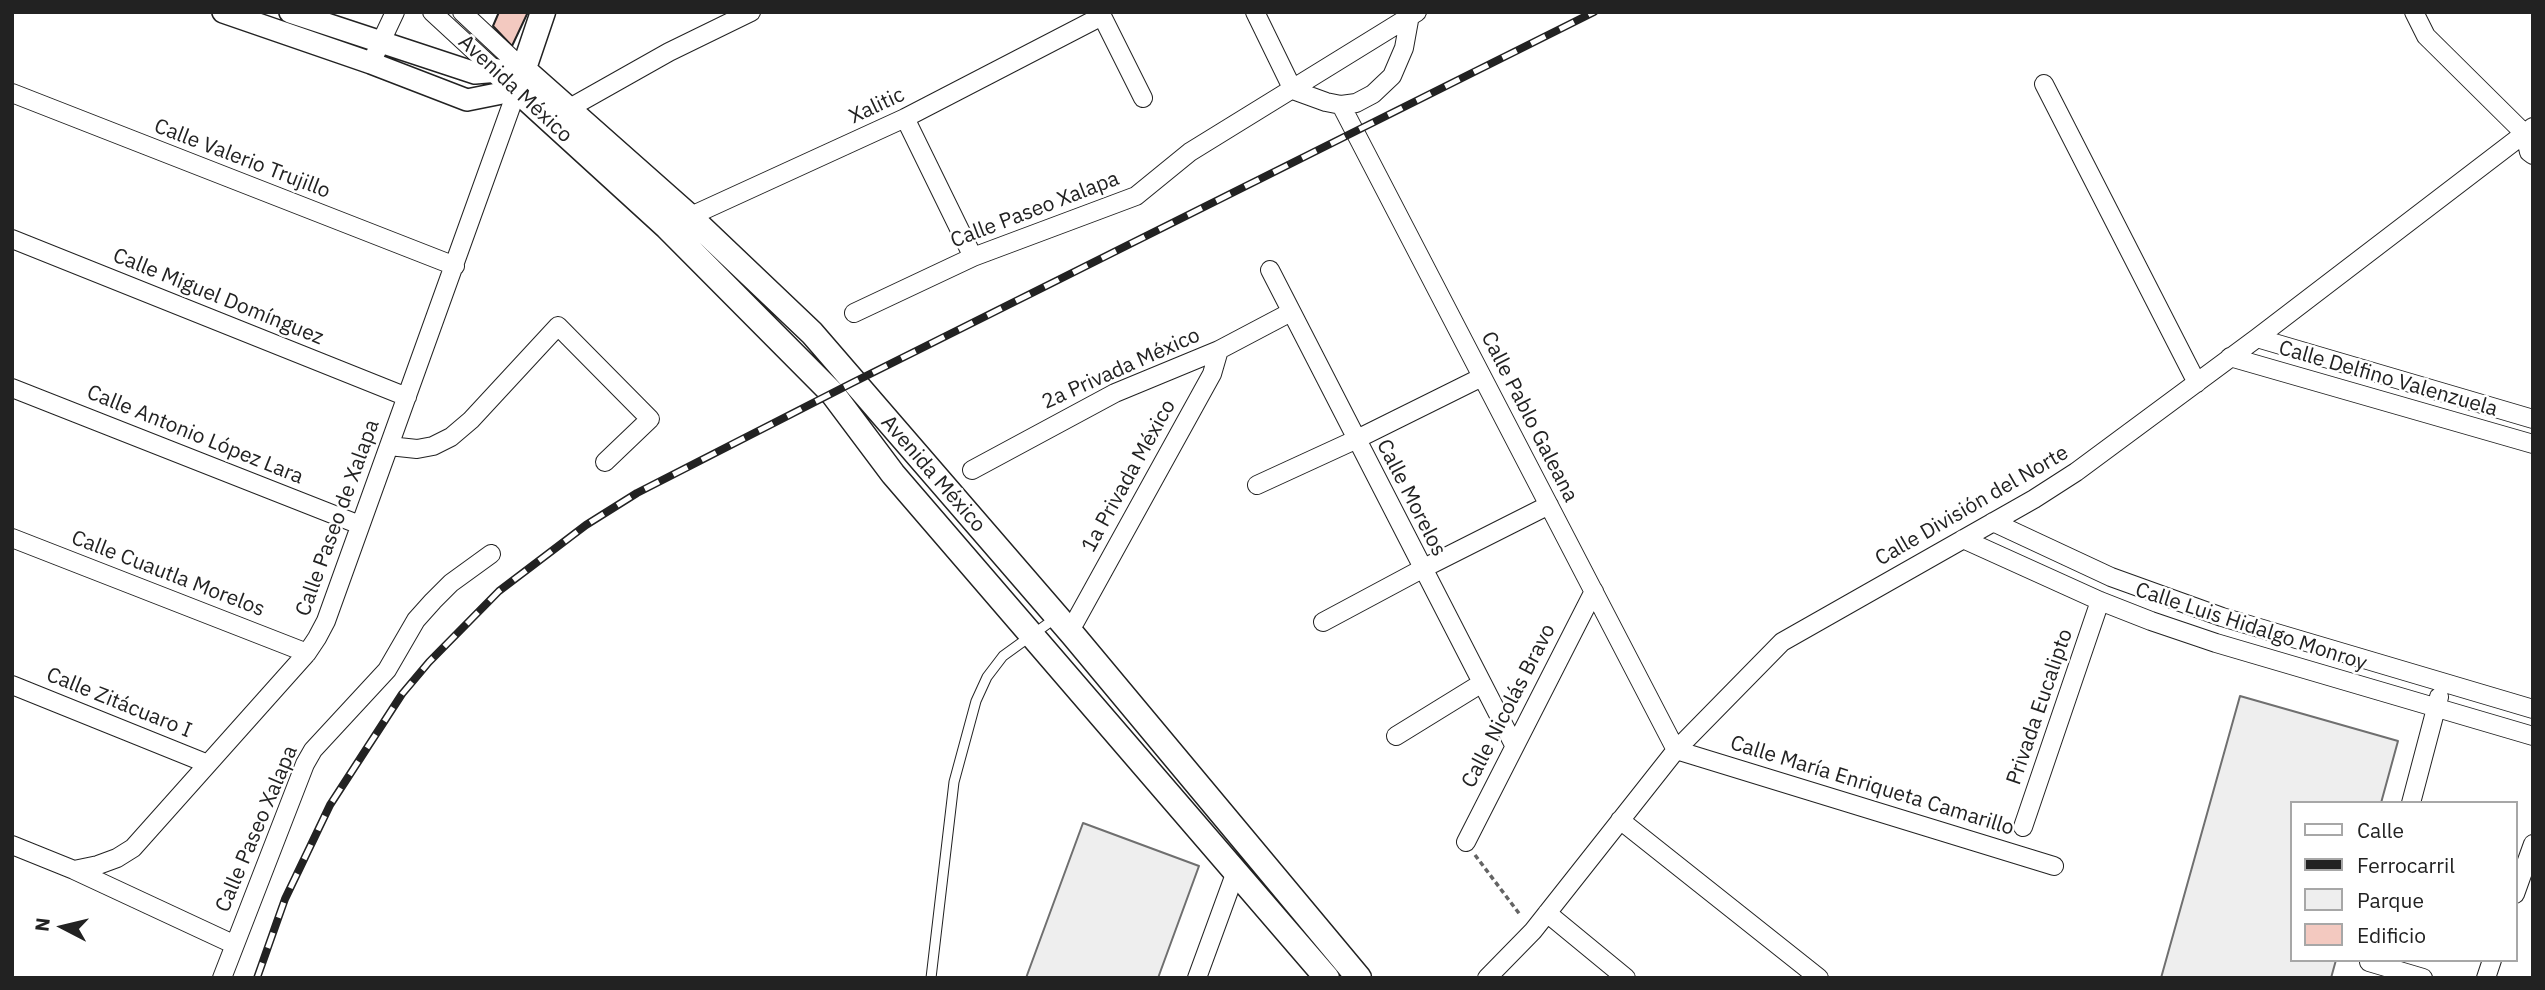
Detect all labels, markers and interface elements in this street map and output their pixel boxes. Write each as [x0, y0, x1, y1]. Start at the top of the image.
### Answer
street label: Avenida México [453, 30, 577, 148]
street label: Xalitic [845, 82, 909, 130]
street label: Calle Valerio Trujillo [150, 114, 334, 204]
street label: Calle Paseo Xalapa [947, 166, 1123, 254]
street label: Calle Miguel Domínguez [109, 243, 327, 351]
street label: 2a Privada México [1038, 323, 1204, 415]
street label: Calle Pablo Galeana [1475, 328, 1583, 506]
street label: Calle Delfino Valenzuela [2276, 336, 2500, 422]
street label: Calle Antonio López Lara [83, 380, 307, 490]
street label: 1a Privada México [1077, 395, 1181, 557]
street label: Avenida México [875, 410, 991, 538]
street label: Calle Paseo de Xalapa [291, 416, 385, 620]
street label: Calle Morelos [1371, 435, 1451, 561]
street label: Calle División del Norte [1871, 440, 2073, 572]
street label: Calle Cuautla Morelos [68, 525, 268, 623]
street label: Calle Luis Hidalgo Monroy [2132, 578, 2370, 676]
street label: Calle Nicolás Bravo [1457, 620, 1561, 792]
street label: Privada Eucalipto [2002, 626, 2078, 788]
street label: Calle Zitácuaro I [43, 662, 195, 744]
street label: Calle María Enriqueta Camarillo [1727, 731, 2017, 841]
street label: Calle Paseo Xalapa [211, 742, 303, 916]
legend [2290, 801, 2517, 962]
text: Calle [2357, 816, 2404, 844]
text: Ferrocarril [2357, 851, 2455, 879]
text: Parque [2357, 886, 2424, 914]
north arrow [28, 892, 98, 962]
text: N [29, 916, 55, 933]
text: Edificio [2357, 921, 2426, 949]

